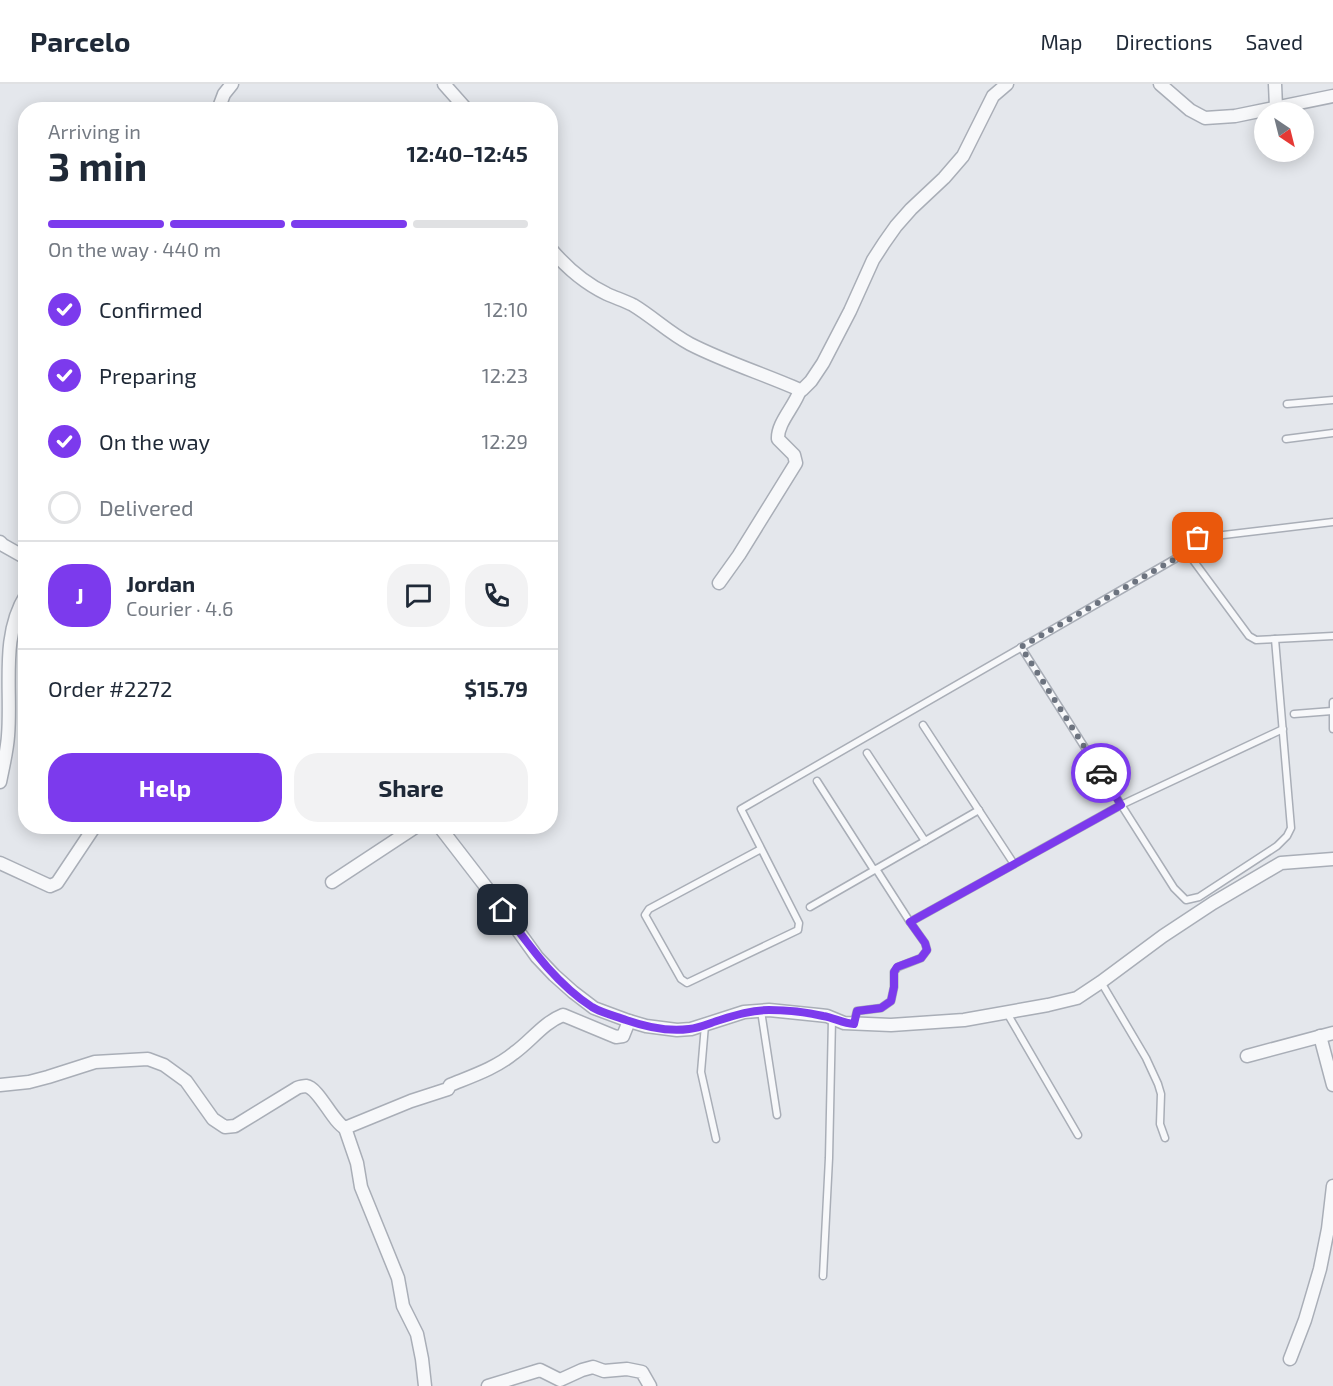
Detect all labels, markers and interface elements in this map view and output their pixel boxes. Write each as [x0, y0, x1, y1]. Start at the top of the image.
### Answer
text: Parcelo [30, 24, 130, 58]
text: Map [1040, 29, 1083, 54]
text: Directions [1116, 29, 1212, 54]
text: Saved [1245, 29, 1303, 54]
north arrow [1254, 102, 1314, 162]
map controls [1254, 102, 1314, 162]
text: Arriving in [48, 119, 141, 143]
text: 12:40–12:45 [406, 140, 528, 166]
text: 3 min [48, 142, 147, 189]
text: On the way · 440 m [48, 237, 221, 261]
icon: check [48, 293, 81, 326]
text: Confirmed [99, 296, 203, 322]
text: 12:10 [484, 297, 528, 321]
icon: check [48, 359, 81, 392]
text: Preparing [99, 362, 197, 388]
text: 12:23 [482, 363, 528, 387]
icon: check [48, 425, 81, 458]
text: On the way [99, 428, 210, 454]
text: 12:29 [481, 429, 528, 453]
text: Delivered [99, 494, 194, 520]
pin [1172, 512, 1223, 563]
icon: bag [1181, 521, 1214, 554]
button: chat [387, 564, 450, 627]
button: phone [465, 564, 528, 627]
text: Jordan [126, 570, 195, 596]
text: J [75, 582, 84, 608]
text: Courier · 4.6 [126, 596, 233, 620]
text: Order #2272 [48, 675, 172, 701]
text: $15.79 [464, 675, 528, 701]
courier [1071, 743, 1131, 803]
button: Help [48, 753, 282, 822]
button: Share [294, 753, 528, 822]
icon: car [1085, 757, 1118, 790]
pin [477, 884, 528, 935]
icon: home [486, 893, 519, 926]

